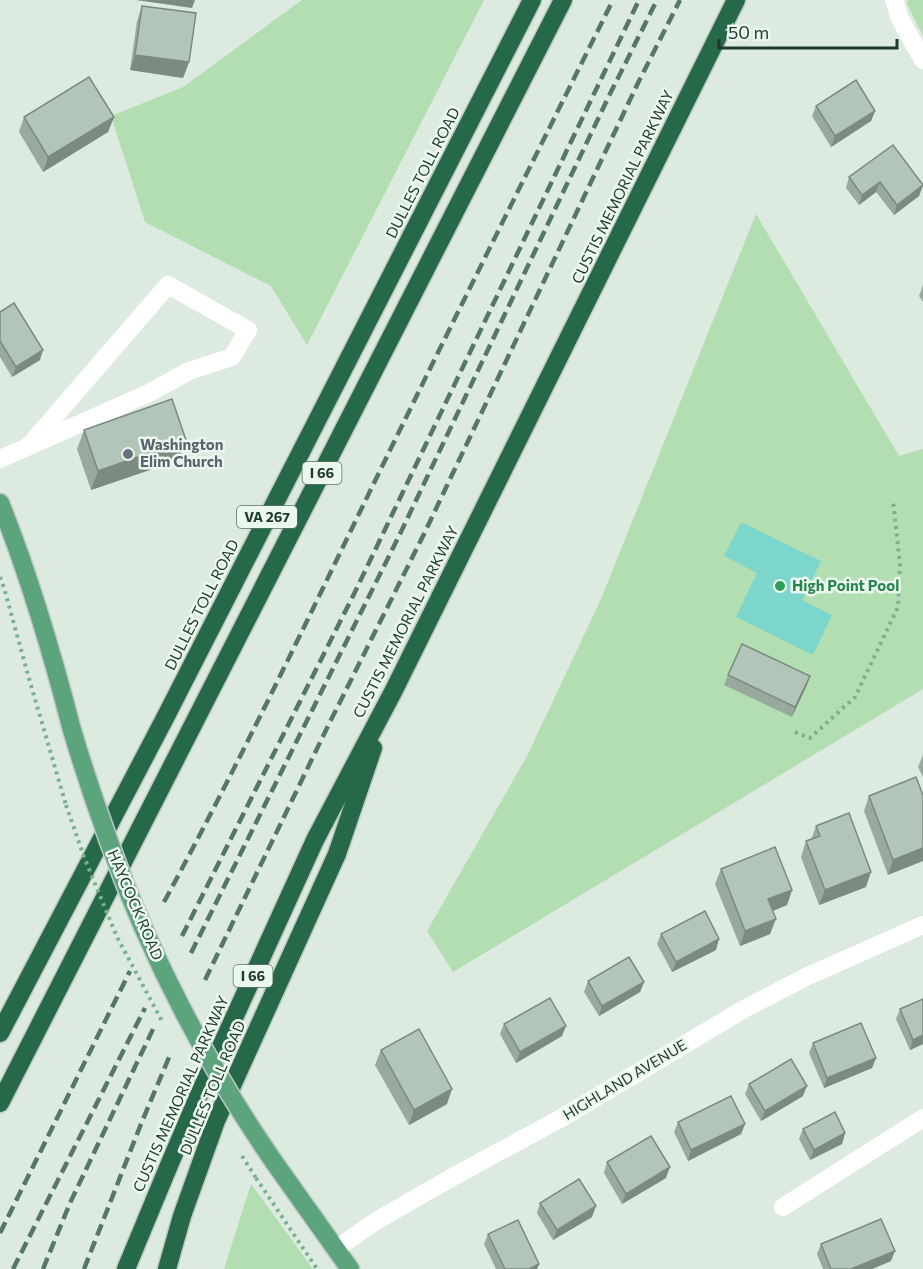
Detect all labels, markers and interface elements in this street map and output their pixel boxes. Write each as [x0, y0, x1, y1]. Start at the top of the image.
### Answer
scale bar [719, 12, 898, 50]
text: 50 m [728, 21, 769, 43]
street label: CUSTIS MEMORIAL PARKWAY [567, 87, 677, 286]
street label: DULLES TOLL ROAD [381, 104, 463, 241]
place label: Washington Elim Church [140, 435, 223, 470]
marker: Washington Elim Church [121, 447, 135, 461]
road number: I 66 [302, 462, 342, 484]
road number: VA 267 [237, 506, 297, 528]
street label: CUSTIS MEMORIAL PARKWAY [349, 522, 462, 721]
street label: DULLES TOLL ROAD [160, 536, 242, 673]
place label: High Point Pool [792, 576, 899, 594]
marker: High Point Pool [773, 579, 787, 593]
street label: HAYCOCK ROAD [105, 847, 167, 963]
road number: I 66 [234, 965, 272, 987]
street label: CUSTIS MEMORIAL PARKWAY [129, 992, 232, 1195]
street label: DULLES TOLL ROAD [176, 1018, 249, 1158]
street label: HIGHLAND AVENUE [559, 1035, 690, 1123]

